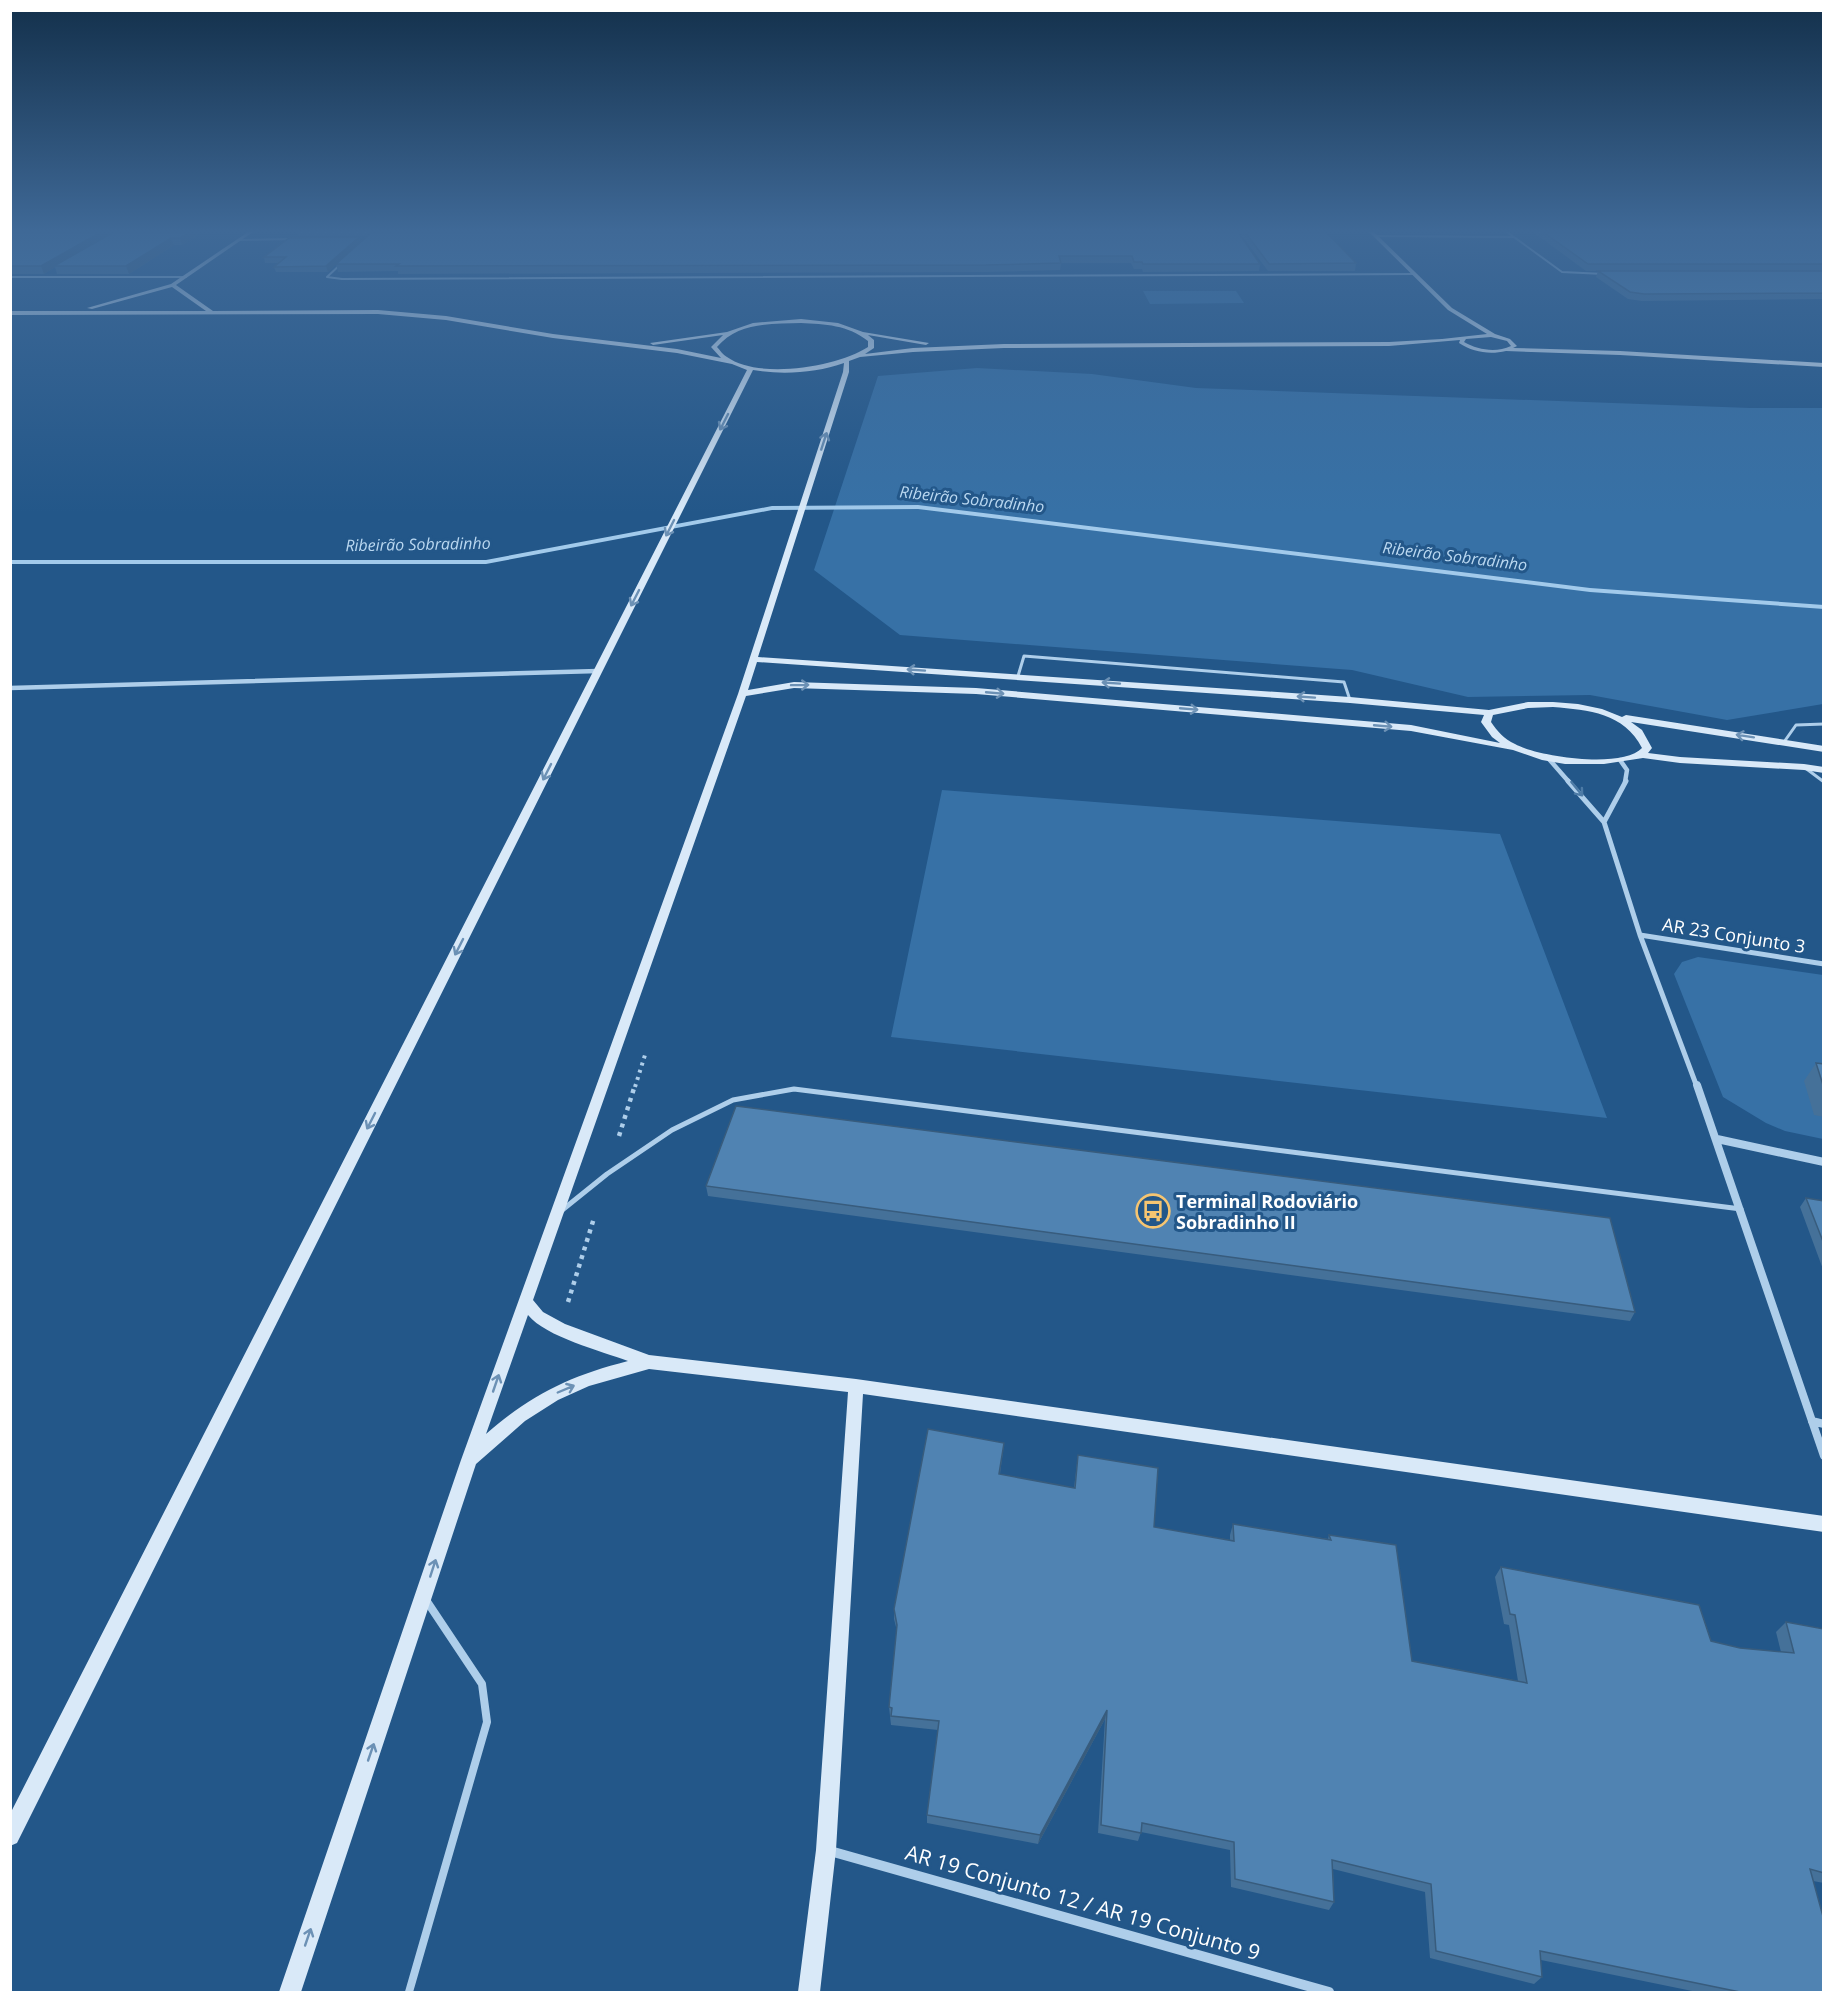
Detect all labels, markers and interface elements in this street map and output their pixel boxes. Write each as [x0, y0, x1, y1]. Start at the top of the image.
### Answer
one-way arrow [717, 413, 729, 431]
one-way arrow [819, 432, 830, 451]
water label: Ribeirão Sobradinho [899, 480, 1045, 518]
one-way arrow [664, 519, 675, 537]
water label: Ribeirão Sobradinho [345, 532, 491, 556]
water label: Ribeirão Sobradinho [1382, 536, 1528, 576]
one-way arrow [629, 589, 640, 607]
one-way arrow [907, 664, 927, 675]
one-way arrow [1102, 677, 1122, 688]
one-way arrow [790, 679, 809, 691]
one-way arrow [984, 688, 1004, 699]
one-way arrow [1296, 691, 1316, 702]
one-way arrow [1179, 704, 1199, 715]
one-way arrow [1373, 721, 1393, 732]
one-way arrow [1736, 730, 1755, 741]
one-way arrow [541, 763, 552, 781]
one-way arrow [1571, 781, 1584, 797]
street label: AR 23 Conjunto 3 [1661, 912, 1807, 958]
one-way arrow [453, 937, 464, 955]
one-way arrow [365, 1111, 377, 1129]
place label: Terminal Rodoviário Sobradinho II [1176, 1189, 1358, 1234]
bus stop icon: Terminal Rodoviário Sobradinho II [1135, 1193, 1171, 1229]
one-way arrow [491, 1374, 502, 1393]
one-way arrow [556, 1383, 575, 1394]
one-way arrow [428, 1559, 439, 1578]
one-way arrow [366, 1743, 377, 1762]
street label: AR 19 Conjunto 12 / AR 19 Conjunto 9 [902, 1838, 1264, 1966]
one-way arrow [304, 1928, 315, 1947]

